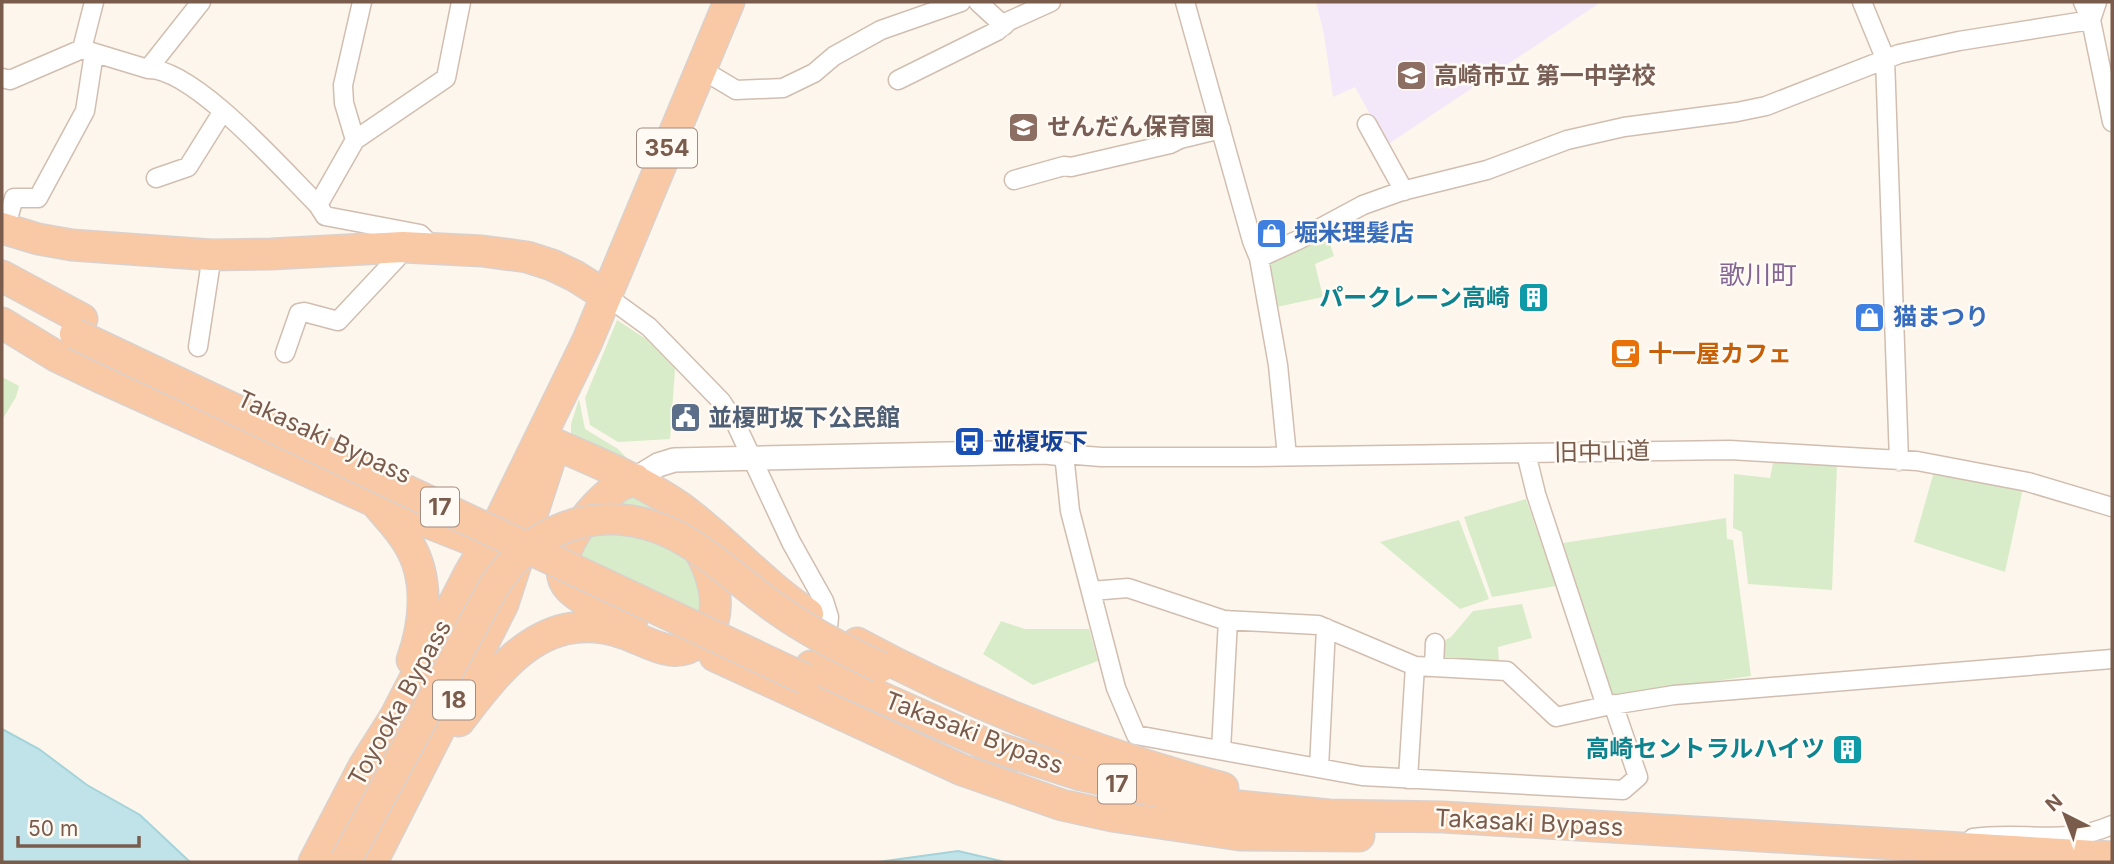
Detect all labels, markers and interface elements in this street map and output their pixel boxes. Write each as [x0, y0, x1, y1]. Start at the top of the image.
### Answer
school or university icon: 高崎市立 第一中学校 [1394, 59, 1428, 93]
place label: 高崎市立 第一中学校 [1434, 61, 1656, 90]
school or university icon: せんだん保育園 [1007, 110, 1041, 144]
place label: せんだん保育園 [1047, 112, 1215, 141]
road number: 354 [637, 128, 697, 168]
shop icon: 堀米理髪店 [1254, 216, 1288, 250]
place label: 堀米理髪店 [1294, 218, 1414, 247]
district label: 歌川町 [1719, 259, 1797, 290]
building icon: パークレーン高崎 [1516, 281, 1550, 315]
place label: パークレーン高崎 [1319, 283, 1510, 312]
shop icon: 猫まつり [1853, 300, 1887, 334]
place label: 猫まつり [1893, 302, 1989, 331]
cafe icon: 十一屋カフェ [1608, 337, 1642, 371]
place label: 十一屋カフェ [1648, 339, 1792, 368]
street label: Takasaki Bypass [233, 384, 416, 490]
public building icon: 並榎町坂下公民館 [668, 401, 702, 435]
place label: 並榎町坂下公民館 [708, 403, 900, 432]
bus stop icon: 並榎坂下 [952, 425, 986, 459]
place label: 並榎坂下 [992, 427, 1088, 456]
street label: 旧中山道 [1554, 436, 1650, 467]
road number: 17 [421, 488, 459, 526]
street label: Toyooka Bypass [342, 615, 457, 791]
road number: 18 [433, 680, 475, 720]
street label: Takasaki Bypass [881, 685, 1067, 780]
building icon: 高崎セントラルハイツ [1831, 732, 1865, 766]
place label: 高崎セントラルハイツ [1585, 734, 1825, 763]
road number: 17 [1098, 764, 1136, 804]
north arrow [2030, 780, 2100, 850]
text: N [2041, 789, 2067, 816]
street label: Takasaki Bypass [1434, 803, 1624, 842]
scale bar [18, 804, 138, 848]
text: 50 m [28, 816, 78, 841]

